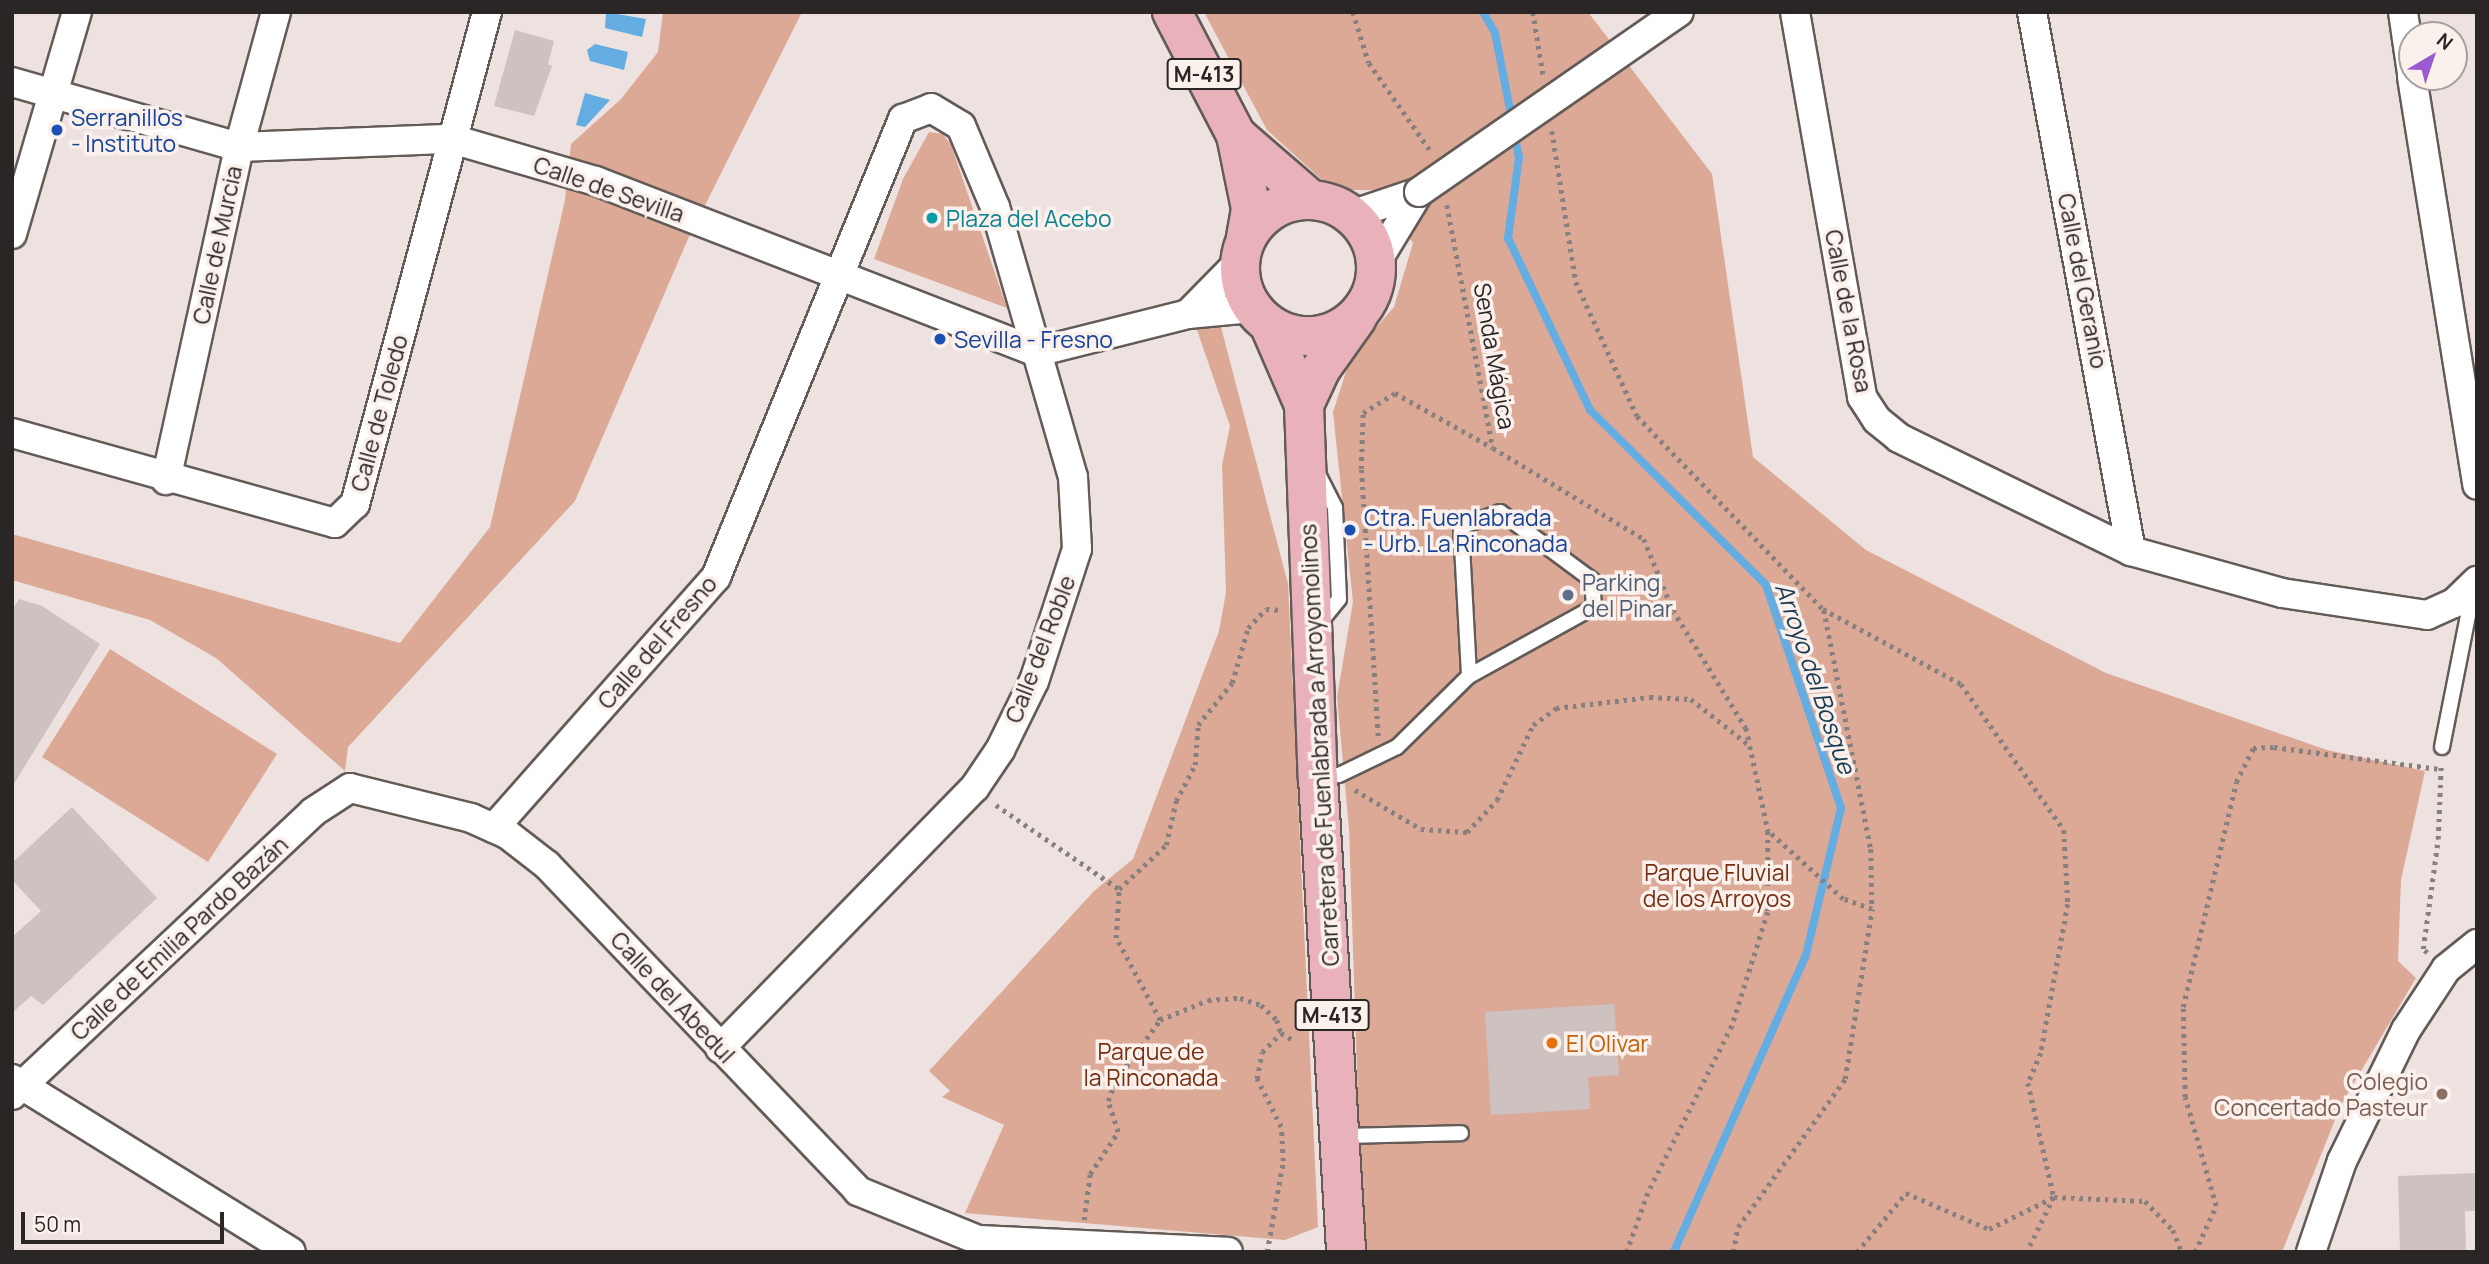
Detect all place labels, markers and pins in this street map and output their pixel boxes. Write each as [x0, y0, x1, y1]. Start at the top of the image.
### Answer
place label: Serranillos - Instituto [71, 103, 183, 157]
marker: Serranillos - Instituto [49, 122, 65, 138]
place label: Plaza del Acebo [946, 204, 1112, 232]
marker: Plaza del Acebo [924, 210, 940, 226]
place label: Sevilla - Fresno [954, 325, 1113, 353]
marker: Sevilla - Fresno [932, 331, 948, 347]
place label: Ctra. Fuenlabrada - Urb. La Rinconada [1364, 503, 1568, 557]
marker: Ctra. Fuenlabrada - Urb. La Rinconada [1342, 522, 1358, 538]
place label: Parking del Pinar [1582, 568, 1673, 622]
marker: Parking del Pinar [1560, 587, 1576, 603]
place label: El Olivar [1566, 1029, 1649, 1057]
marker: El Olivar [1544, 1035, 1560, 1051]
place label: Colegio Concertado Pasteur [2214, 1067, 2428, 1121]
marker: Colegio Concertado Pasteur [2434, 1086, 2450, 1102]

